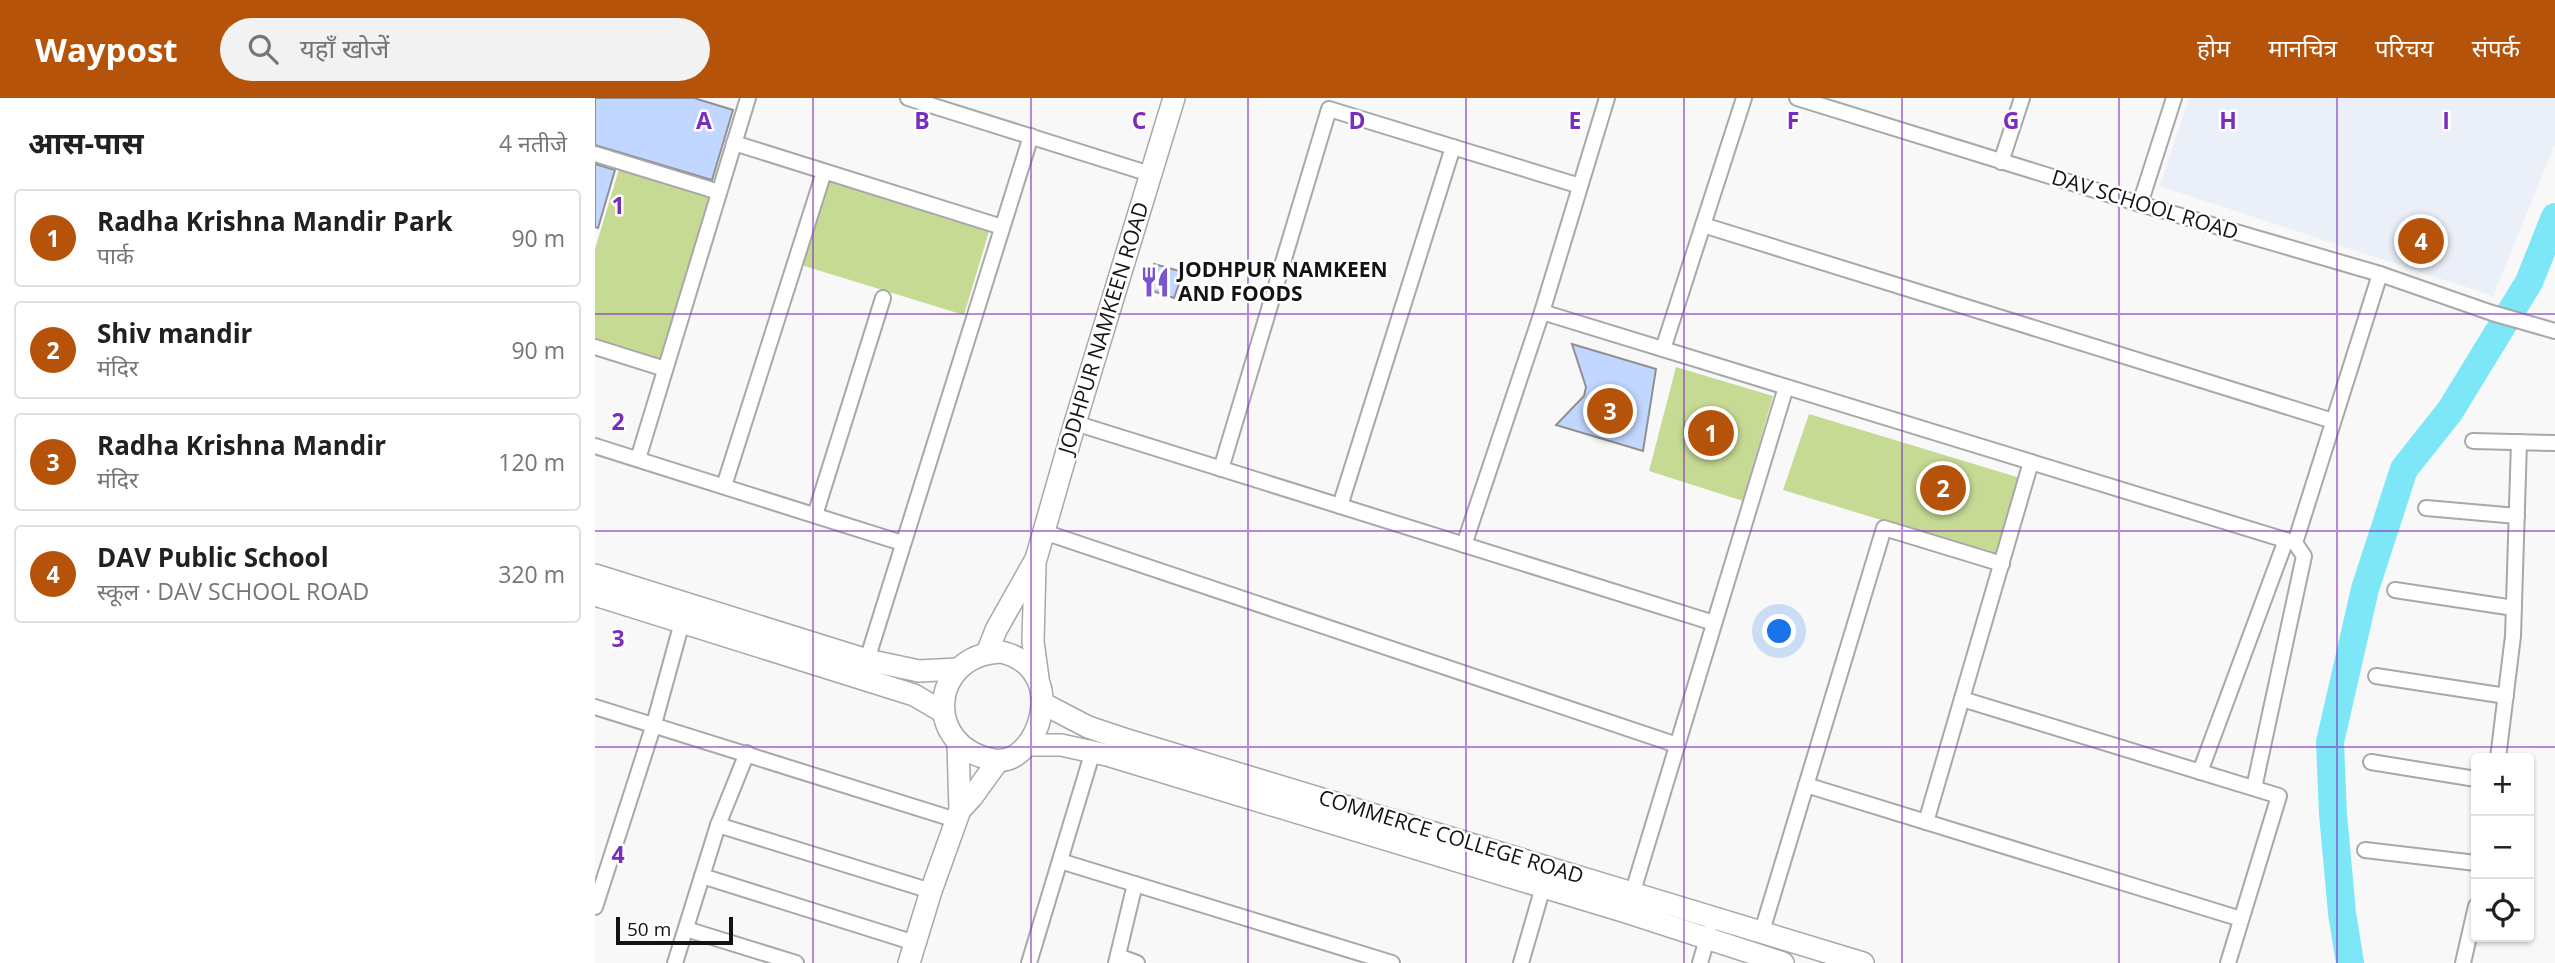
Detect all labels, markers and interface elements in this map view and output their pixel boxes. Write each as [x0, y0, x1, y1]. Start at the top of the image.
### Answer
search box [220, 18, 710, 81]
text: Waypost [35, 27, 178, 72]
icon: search [244, 30, 282, 68]
text: यहाँ खोजें [300, 30, 389, 66]
text: होम [2197, 31, 2230, 64]
text: मानचित्र [2268, 31, 2337, 64]
text: परिचय [2375, 31, 2434, 64]
text: संपर्क [2472, 31, 2520, 64]
text: A [696, 104, 712, 136]
text: B [914, 104, 930, 136]
text: C [1132, 104, 1146, 136]
text: D [1348, 104, 1366, 136]
text: E [1569, 104, 1581, 136]
text: F [1787, 104, 1799, 136]
text: G [2003, 104, 2019, 136]
text: H [2219, 104, 2237, 136]
text: I [2442, 104, 2450, 136]
text: आस-पास [28, 122, 144, 163]
text: 4 नतीजे [499, 127, 567, 159]
street label: DAV SCHOOL ROAD [2049, 162, 2242, 246]
text: 1 [611, 189, 625, 221]
street label: JODHPUR NAMKEEN ROAD [1051, 198, 1155, 459]
text: Radha Krishna Mandir Park [97, 203, 453, 239]
pin: 4 [2398, 215, 2444, 267]
text: 1 [46, 222, 60, 254]
text: 90 m [511, 222, 565, 254]
text: पार्क [97, 239, 134, 271]
place label: JODHPUR NAMKEEN AND FOODS [1176, 255, 1388, 307]
restaurant icon: JODHPUR NAMKEEN AND FOODS [1138, 265, 1172, 299]
text: Shiv mandir [97, 315, 252, 351]
text: 2 [46, 334, 60, 366]
text: 90 m [511, 334, 565, 366]
text: मंदिर [97, 351, 138, 383]
pin: 3 [1587, 385, 1633, 437]
text: 2 [611, 405, 625, 437]
pin: 1 [1688, 407, 1734, 459]
text: Radha Krishna Mandir [97, 427, 386, 463]
text: 3 [46, 446, 60, 478]
text: 120 m [498, 446, 565, 478]
pin: 2 [1920, 462, 1966, 514]
text: मंदिर [97, 463, 138, 495]
text: DAV Public School [97, 539, 329, 575]
text: 4 [46, 558, 60, 590]
text: 320 m [498, 558, 565, 590]
text: स्कूल · DAV SCHOOL ROAD [97, 575, 369, 607]
your location [1762, 614, 1796, 648]
text: 3 [611, 622, 625, 654]
map controls [2471, 753, 2534, 942]
button: + [2471, 753, 2534, 816]
street label: COMMERCE COLLEGE ROAD [1315, 782, 1587, 890]
button: − [2471, 816, 2534, 879]
text: 4 [611, 838, 625, 870]
button: locate [2471, 879, 2534, 942]
scale bar [616, 914, 733, 946]
text: 50 m [627, 916, 671, 942]

